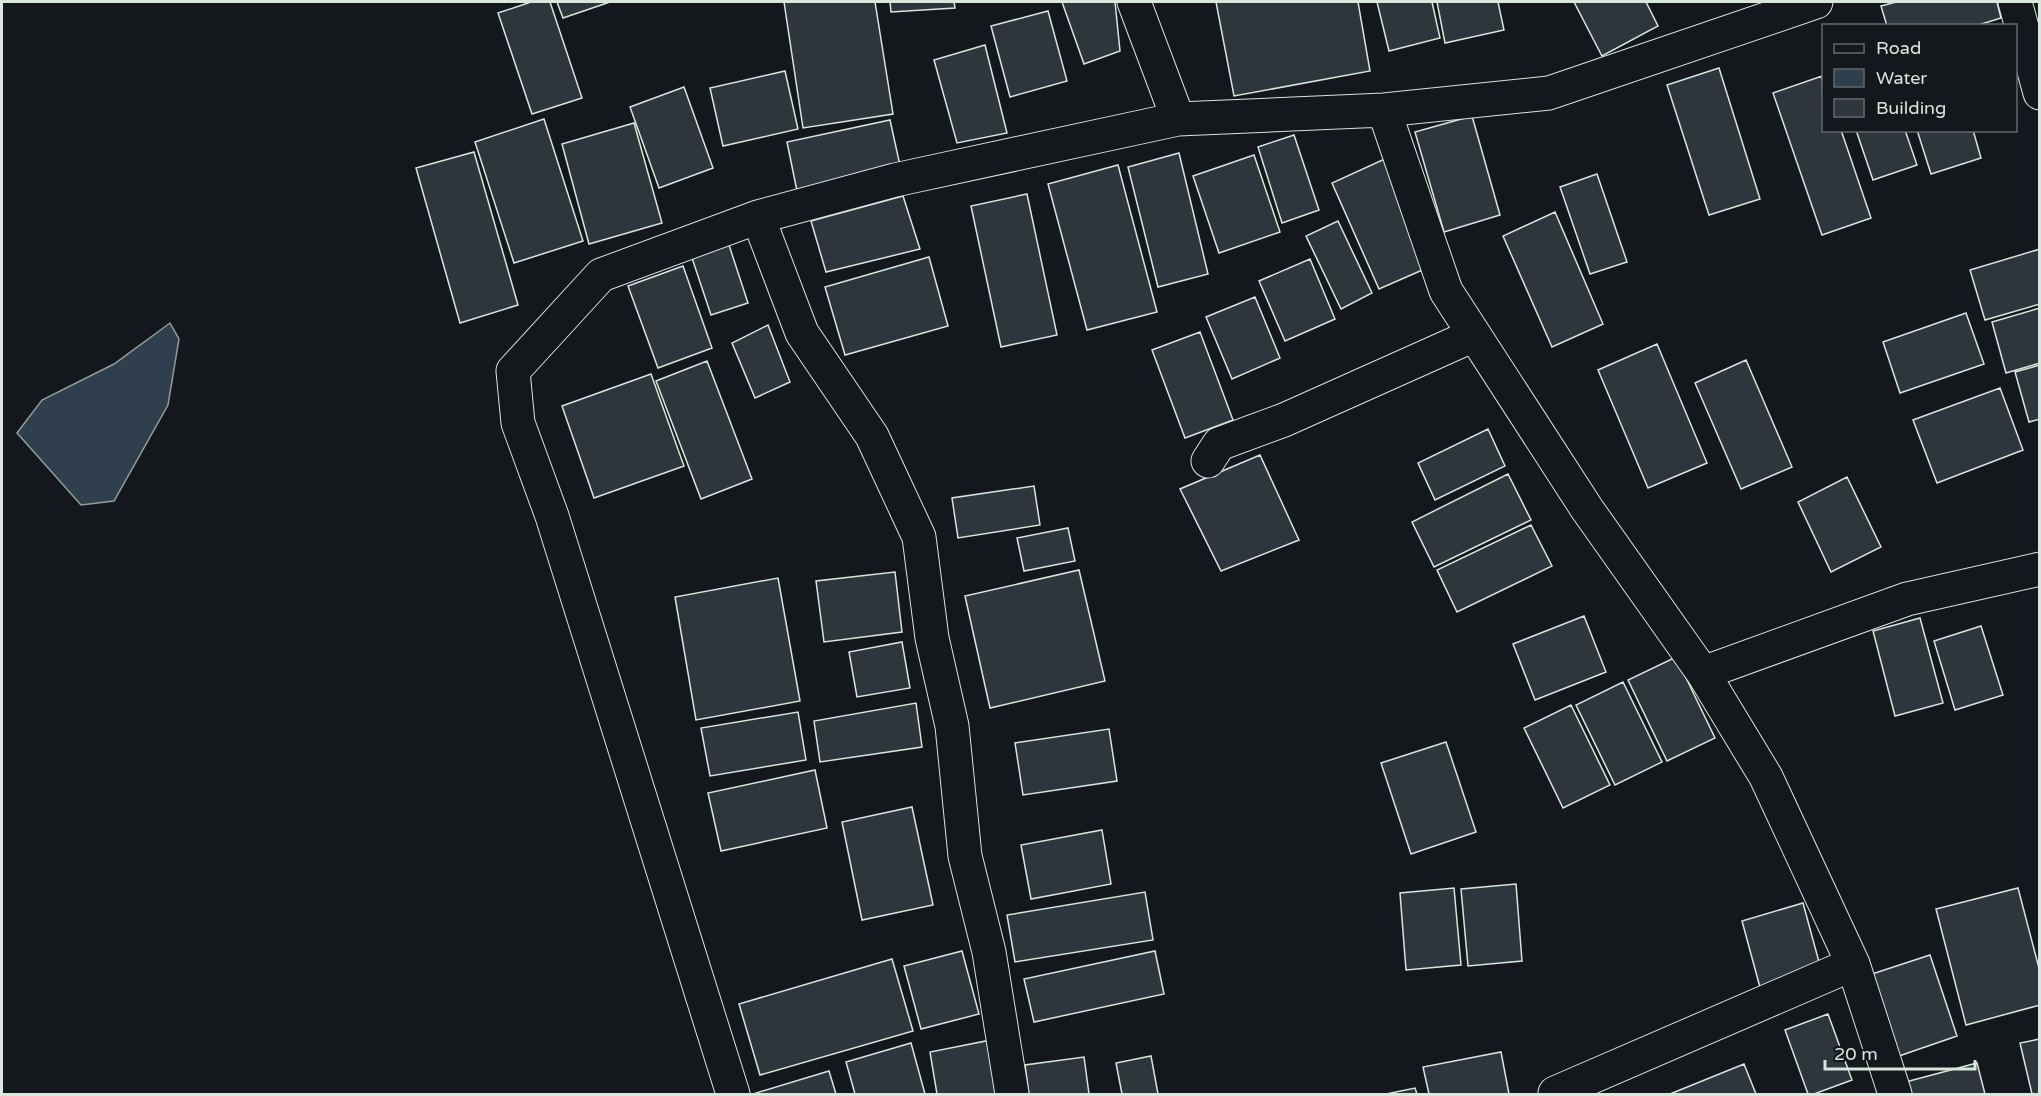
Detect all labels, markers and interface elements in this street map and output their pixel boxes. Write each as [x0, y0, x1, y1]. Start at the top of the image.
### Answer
legend [1822, 24, 2017, 132]
text: Road [1876, 37, 1921, 59]
text: Water [1876, 67, 1927, 89]
text: Building [1876, 97, 1946, 119]
scale bar [1825, 1033, 1975, 1071]
text: 20 m [1834, 1043, 1878, 1065]

